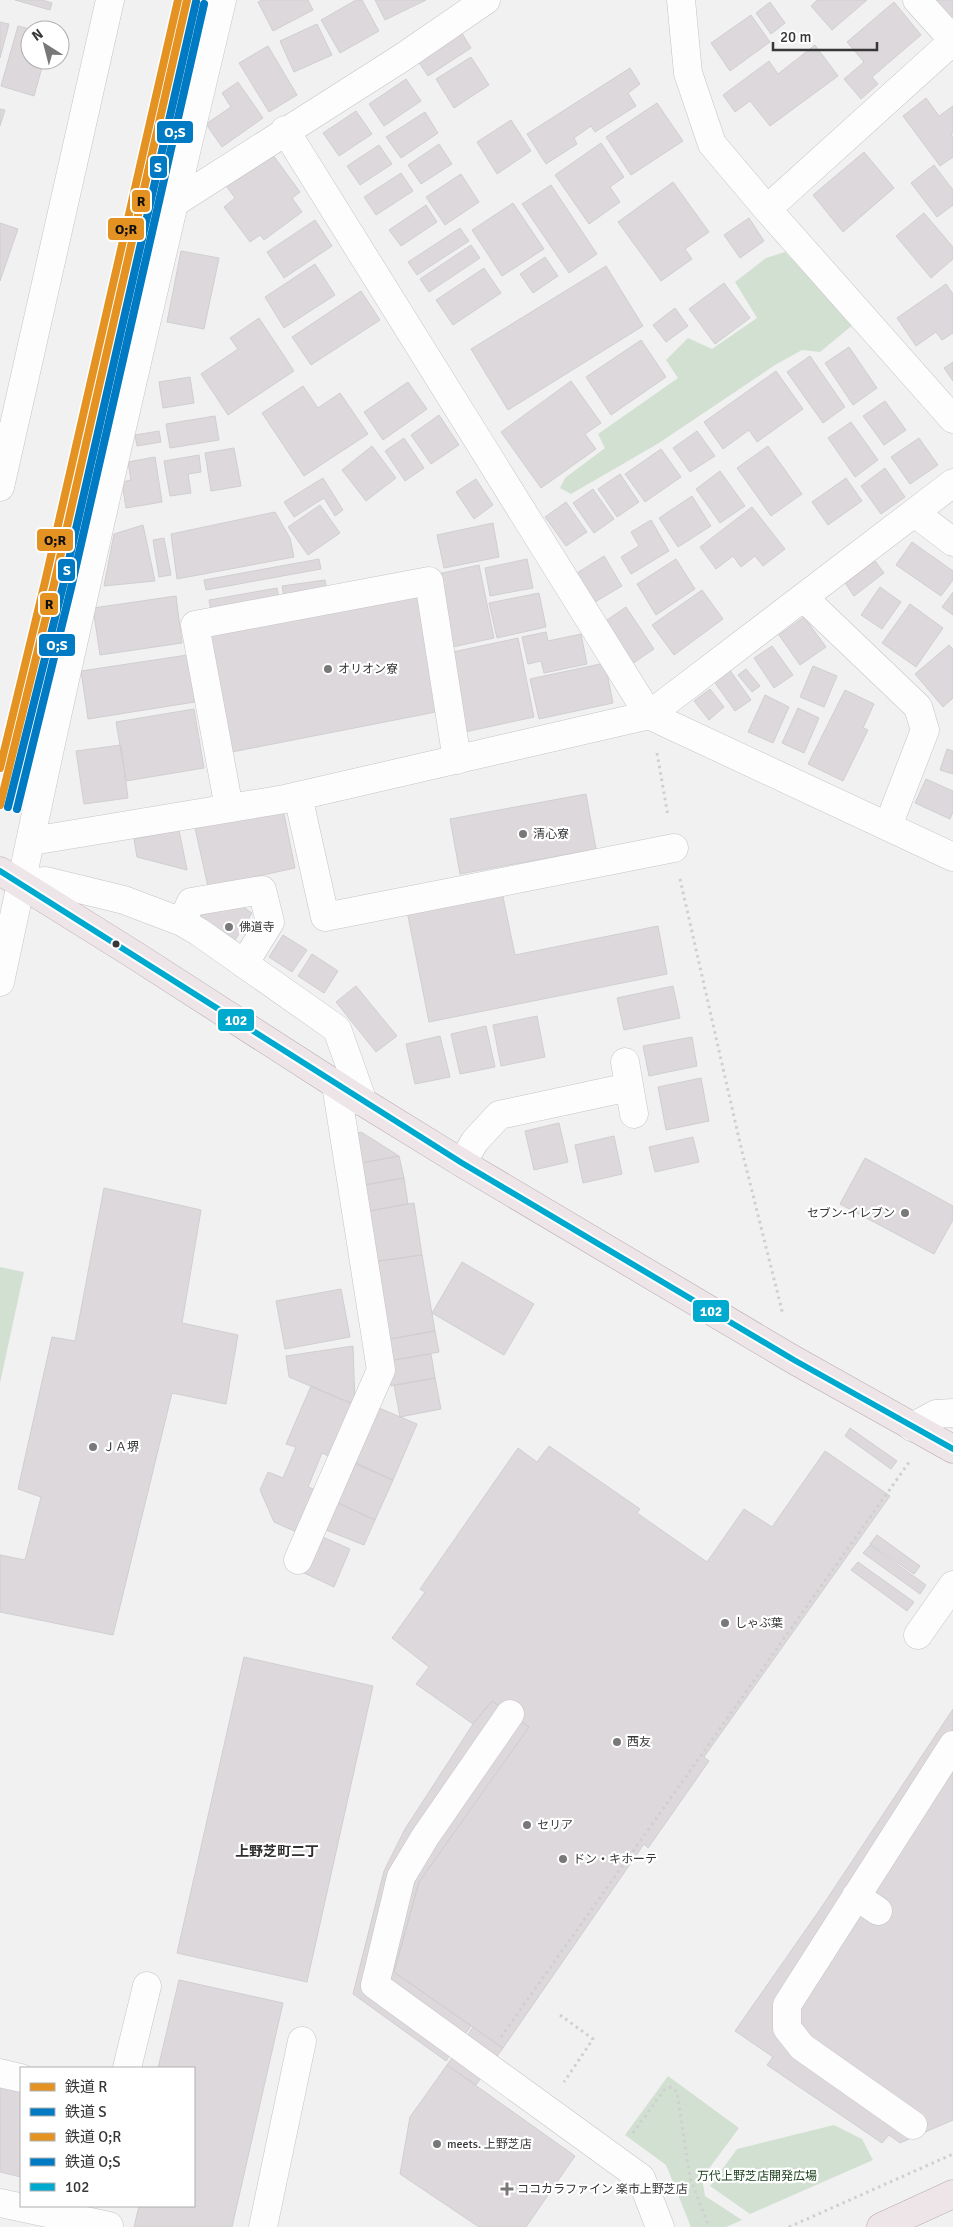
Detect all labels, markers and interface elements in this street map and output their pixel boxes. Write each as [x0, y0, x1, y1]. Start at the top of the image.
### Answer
north arrow [20, 20, 70, 70]
scale bar [773, 20, 877, 52]
text: N [29, 25, 47, 45]
text: 20 m [780, 28, 811, 46]
line badge: O;S [156, 120, 194, 144]
text: O;S [164, 124, 186, 141]
line badge: S [149, 155, 168, 179]
text: S [154, 159, 162, 176]
line badge: R [131, 189, 151, 213]
text: R [137, 193, 146, 210]
line badge: O;R [107, 217, 145, 241]
text: O;R [115, 221, 137, 238]
line badge: O;R [36, 528, 74, 552]
text: O;R [44, 532, 66, 549]
line badge: S [57, 558, 76, 582]
text: S [63, 562, 71, 579]
line badge: R [39, 592, 59, 616]
text: R [45, 596, 54, 613]
line badge: O;S [38, 633, 76, 657]
text: O;S [46, 637, 68, 654]
place label: オリオン寮 [338, 662, 398, 677]
marker: オリオン寮 [322, 663, 334, 675]
place label: 清心寮 [533, 827, 569, 842]
marker: 清心寮 [517, 828, 529, 840]
place label: 佛道寺 [239, 920, 275, 935]
marker: 佛道寺 [223, 921, 235, 933]
unlabelled marker [111, 939, 121, 949]
line badge: 102 [217, 1008, 255, 1032]
text: 102 [225, 1012, 247, 1029]
place label: セブン-イレブン [807, 1206, 895, 1221]
marker: セブン-イレブン [899, 1207, 911, 1219]
line badge: 102 [692, 1299, 730, 1323]
text: 102 [700, 1303, 722, 1320]
place label: ＪＡ堺 [103, 1440, 139, 1455]
marker: ＪＡ堺 [87, 1441, 99, 1453]
place label: しゃぶ葉 [735, 1616, 783, 1631]
marker: しゃぶ葉 [719, 1617, 731, 1629]
place label: 西友 [627, 1735, 651, 1750]
marker: 西友 [611, 1736, 623, 1748]
place label: セリア [537, 1818, 573, 1833]
marker: セリア [521, 1819, 533, 1831]
district label: 上野芝町二丁 [235, 1843, 319, 1860]
place label: ドン・キホーテ [573, 1852, 657, 1867]
marker: ドン・キホーテ [557, 1853, 569, 1865]
legend [20, 2067, 195, 2207]
text: 鉄道 R [65, 2078, 107, 2096]
text: 鉄道 S [65, 2103, 107, 2121]
text: 鉄道 O;R [65, 2128, 121, 2146]
place label: meets. 上野芝店 [447, 2137, 532, 2152]
marker: meets. 上野芝店 [431, 2138, 443, 2150]
text: 鉄道 O;S [65, 2153, 121, 2171]
park label: 万代上野芝店開発広場 [697, 2169, 817, 2184]
text: 102 [65, 2178, 89, 2196]
place label: ココカラファイン 楽市上野芝店 [517, 2182, 688, 2197]
marker: ココカラファイン 楽市上野芝店 [501, 2183, 513, 2195]

